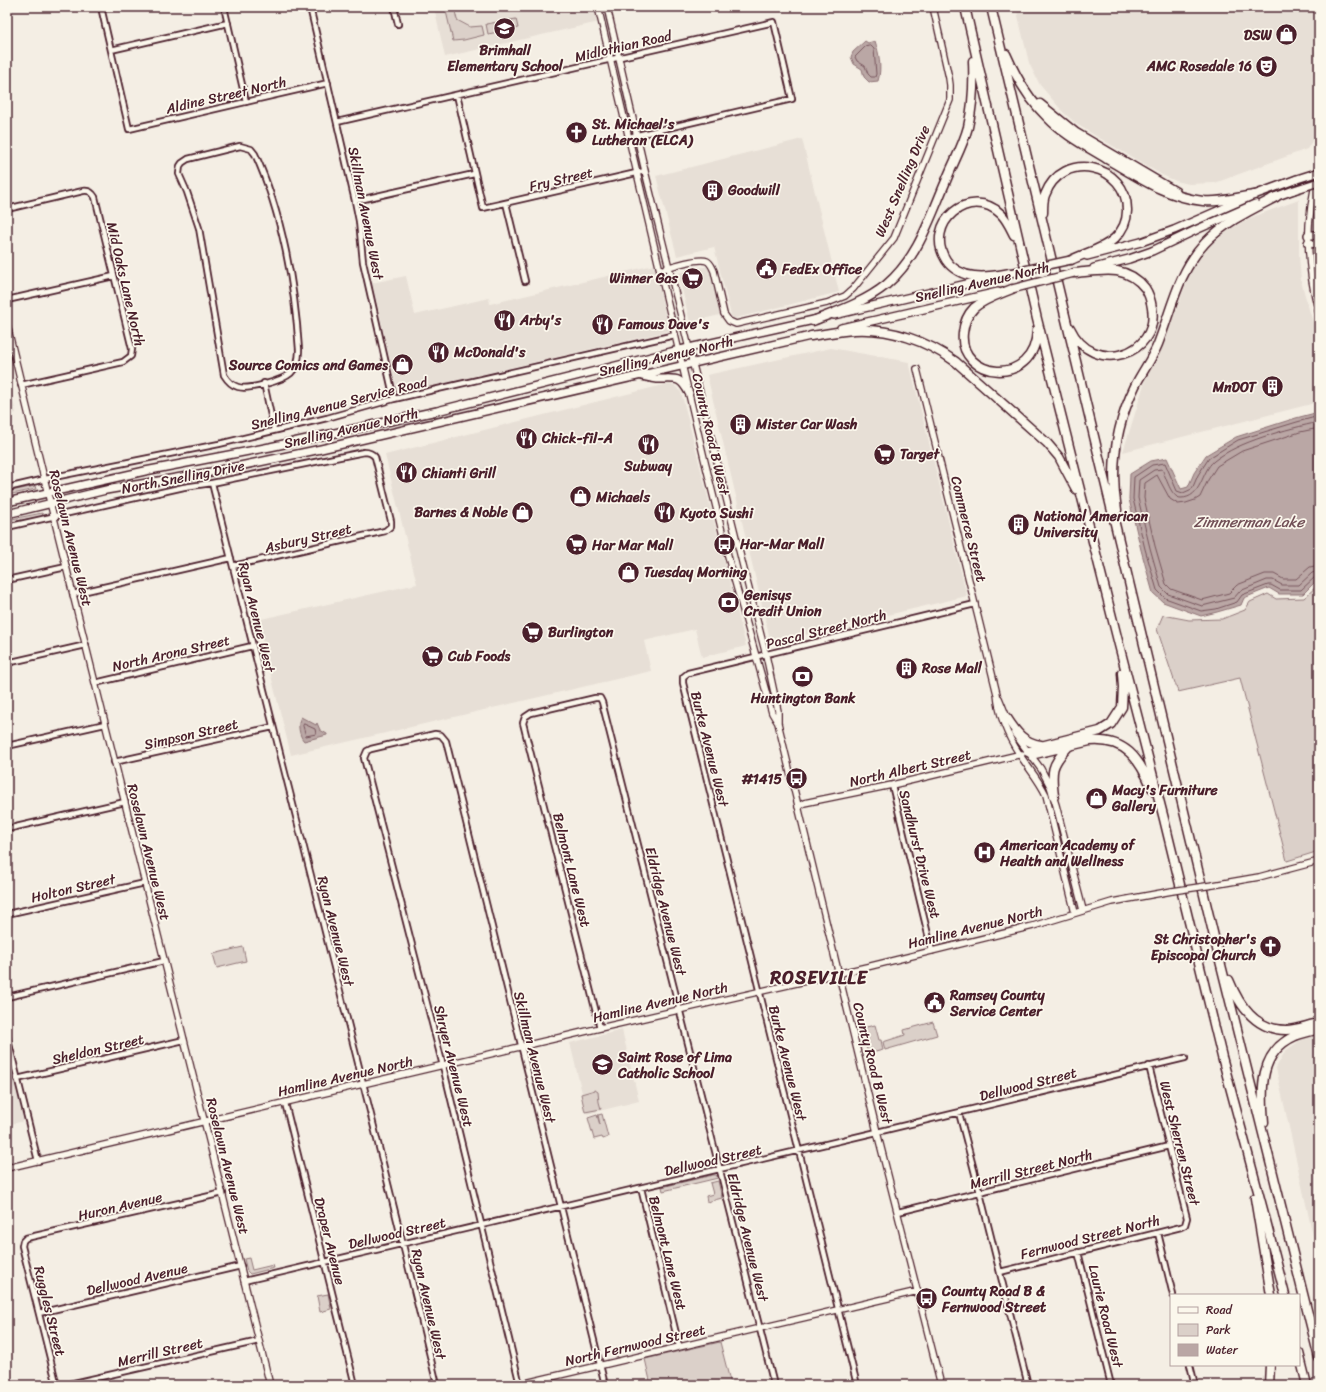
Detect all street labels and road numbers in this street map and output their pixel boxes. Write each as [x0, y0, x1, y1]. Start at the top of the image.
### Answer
street label: Midlothian Road [572, 23, 676, 70]
street label: Aldine Street North [163, 70, 289, 122]
street label: West Snelling Drive [868, 121, 937, 241]
street label: Skillman Avenue West [340, 144, 391, 283]
street label: Fry Street [527, 160, 596, 199]
street label: Mid Oaks Lane North [99, 220, 152, 349]
street label: Snelling Avenue North [912, 255, 1052, 310]
street label: Snelling Avenue North [596, 329, 736, 384]
street label: Snelling Avenue Service Road [248, 369, 432, 438]
street label: County Road B West [684, 371, 737, 499]
street label: Snelling Avenue North [281, 401, 421, 456]
street label: North Snelling Drive [119, 453, 247, 502]
street label: Roselawn Avenue West [41, 467, 100, 609]
street label: Commerce Street [943, 473, 994, 585]
street label: Asbury Street [261, 516, 354, 561]
street label: Ryan Avenue West [231, 559, 283, 676]
street label: Pascal Street North [763, 602, 889, 657]
street label: North Arona Street [110, 628, 232, 679]
street label: Burke Avenue West [683, 689, 736, 811]
street label: Simpson Street [142, 712, 240, 757]
street label: North Albert Street [847, 742, 973, 795]
street label: Roselawn Avenue West [119, 781, 178, 923]
street label: Sandhurst Drive West [891, 787, 948, 921]
street label: Belmont Lane West [545, 810, 598, 930]
street label: Eldridge Avenue West [637, 844, 694, 979]
street label: Holton Street [29, 866, 119, 910]
street label: Ryan Avenue West [310, 873, 362, 990]
street label: Hamline Avenue North [905, 899, 1045, 956]
street label: Hamline Avenue North [590, 975, 730, 1030]
street label: Skillman Avenue West [506, 989, 563, 1127]
street label: County Road B West [845, 1000, 900, 1128]
street label: Shryer Avenue West [426, 1002, 481, 1130]
street label: Burke Avenue West [761, 1003, 814, 1125]
street label: Sheldon Street [50, 1027, 147, 1072]
street label: Hamline Avenue North [275, 1049, 415, 1104]
street label: Dellwood Street [977, 1060, 1079, 1109]
street label: West Sherren Street [1152, 1078, 1207, 1209]
street label: Roselawn Avenue West [198, 1095, 257, 1237]
street label: Dellwood Street [662, 1137, 764, 1184]
street label: Merrill Street North [967, 1142, 1095, 1197]
street label: Eldridge Avenue West [719, 1170, 776, 1305]
street label: Huron Avenue [75, 1185, 165, 1228]
street label: Belmont Lane West [641, 1193, 694, 1313]
street label: Draper Avenue [307, 1195, 353, 1288]
street label: Fernwood Street North [1018, 1208, 1163, 1267]
street label: Dellwood Street [346, 1210, 448, 1257]
street label: Ryan Avenue West [404, 1246, 454, 1363]
street label: Dellwood Avenue [84, 1256, 190, 1303]
street label: Laurie Road West [1081, 1262, 1131, 1372]
street label: Ruggles Street [26, 1263, 73, 1359]
street label: North Fernwood Street [563, 1317, 708, 1374]
street label: Merrill Street [115, 1331, 205, 1374]

